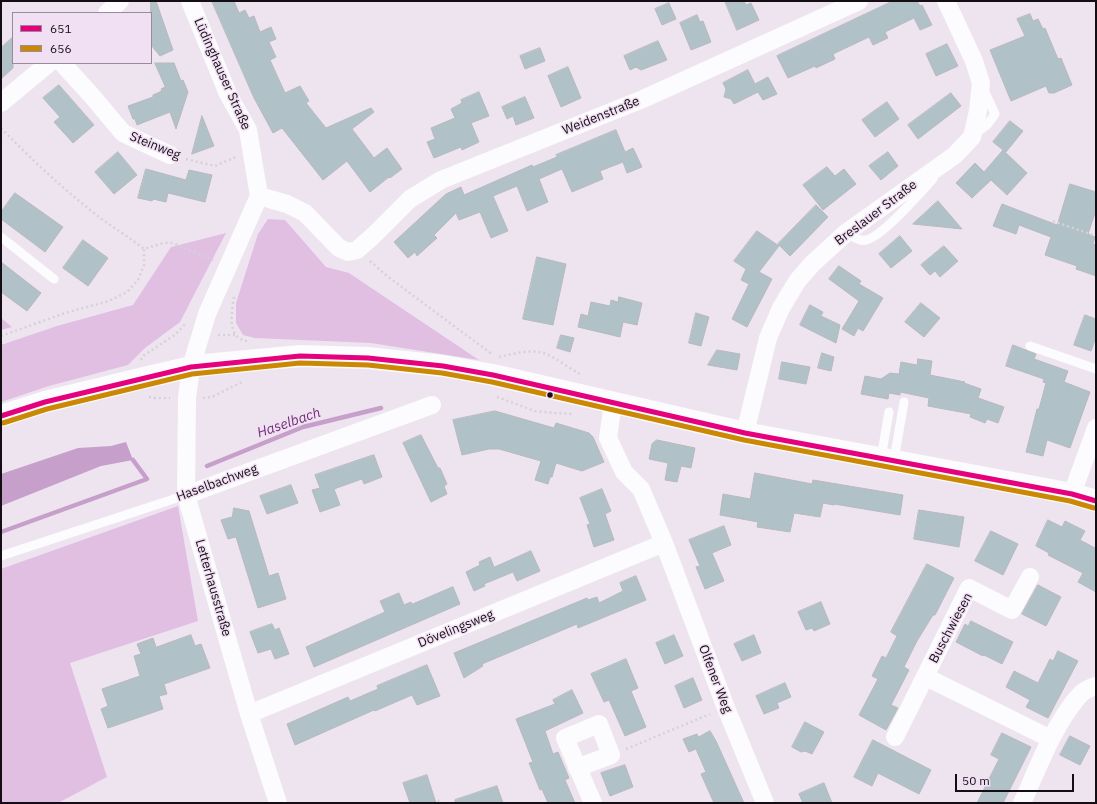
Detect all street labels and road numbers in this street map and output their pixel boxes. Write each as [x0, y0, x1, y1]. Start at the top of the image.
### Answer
street label: Lüdinghauser Straße [190, 16, 254, 132]
street label: Weidenstraße [560, 93, 642, 139]
street label: Steinweg [127, 129, 183, 163]
street label: Breslauer Straße [832, 177, 920, 249]
street label: Haselbachweg [174, 461, 260, 505]
street label: Letterhausstraße [192, 538, 234, 638]
street label: Buschwiesen [926, 590, 976, 666]
street label: Dövelingsweg [416, 607, 496, 651]
street label: Olfener Weg [695, 643, 735, 715]

